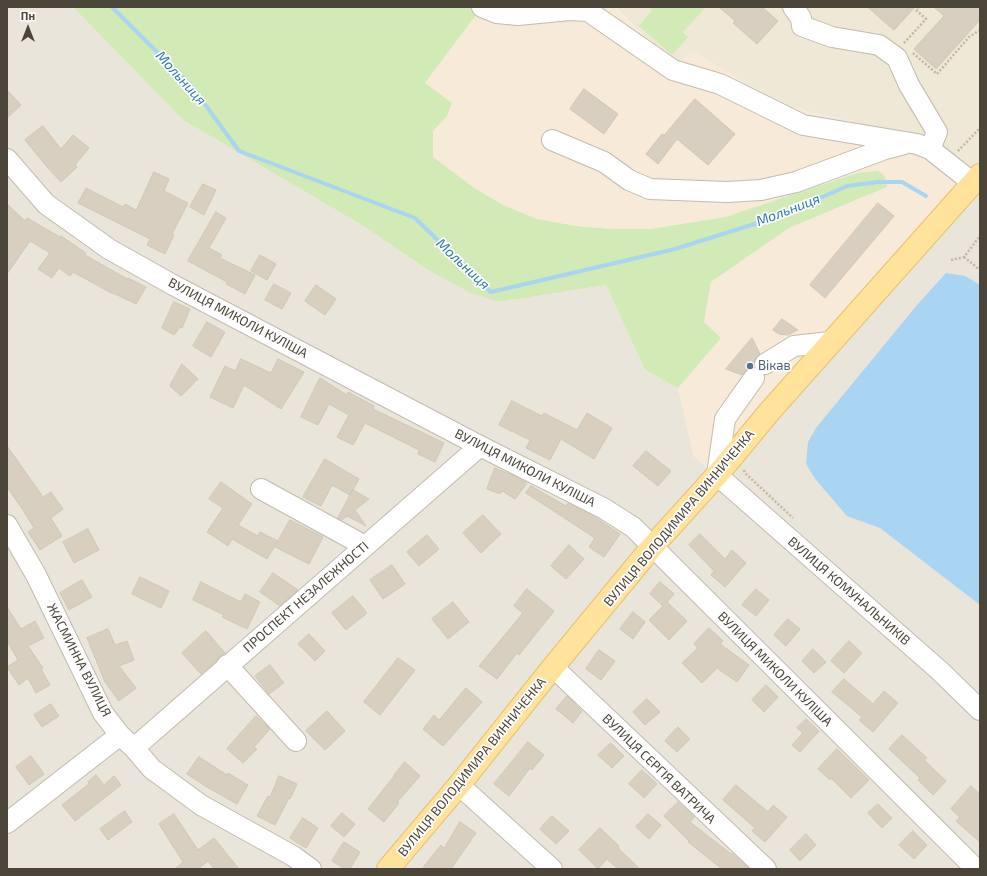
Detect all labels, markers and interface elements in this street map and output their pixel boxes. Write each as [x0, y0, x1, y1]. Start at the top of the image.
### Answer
north arrow [8, 8, 48, 48]
text: Пн [21, 9, 35, 22]
water label: Мольниця [152, 47, 210, 109]
water label: Мольниця [754, 190, 822, 230]
water label: Мольниця [433, 235, 493, 293]
street label: ВУЛИЦЯ МИКОЛИ КУЛІША [166, 275, 310, 361]
place label: Вікав [758, 358, 791, 374]
marker: Вікав [745, 361, 755, 371]
street label: ВУЛИЦЯ МИКОЛИ КУЛІША [452, 426, 598, 510]
street label: ВУЛИЦЯ ВОЛОДИМИРА ВИННИЧЕНКА [600, 426, 758, 610]
street label: ВУЛИЦЯ КОМУНАЛЬНИКІВ [785, 534, 913, 648]
street label: ПРОСПЕКТ НЕЗАЛЕЖНОСТІ [240, 538, 372, 656]
street label: ЖАСМИННА ВУЛИЦЯ [44, 601, 114, 719]
street label: ВУЛИЦЯ МИКОЛИ КУЛІША [714, 608, 836, 730]
street label: ВУЛИЦЯ ВОЛОДИМИРА ВИННИЧЕНКА [395, 674, 549, 860]
street label: ВУЛИЦЯ СЕРГІЯ ВАТРИЧА [599, 711, 719, 827]

